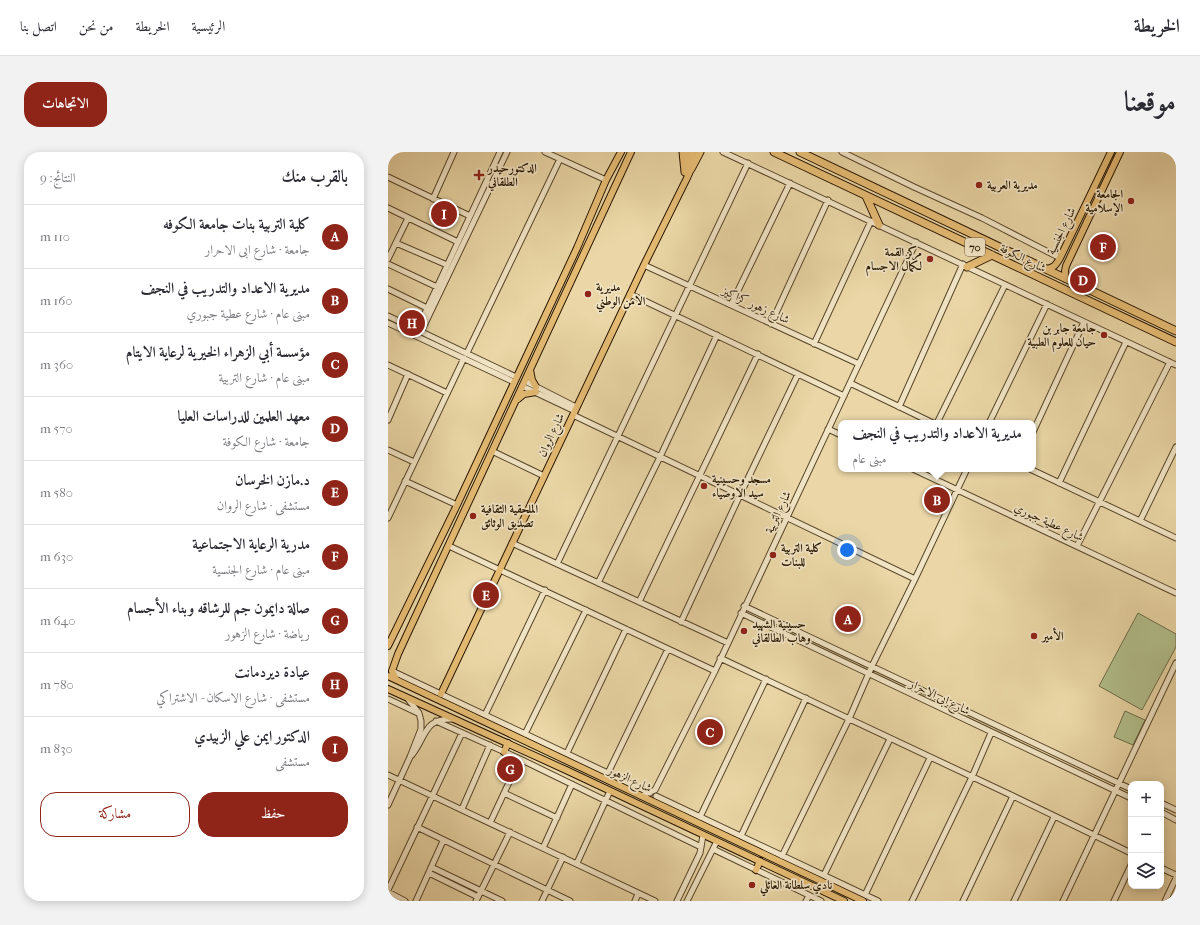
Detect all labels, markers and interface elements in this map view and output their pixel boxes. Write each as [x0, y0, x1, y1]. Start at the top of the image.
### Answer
text: الخريطة [1134, 15, 1180, 37]
text: اتصل بنا [20, 18, 57, 35]
text: من نحن [79, 18, 114, 35]
text: الخريطة [136, 18, 170, 35]
text: الرئيسية [192, 18, 225, 35]
button: الاتجاهات [24, 82, 107, 127]
text: موقعنا [1124, 85, 1176, 118]
place label: الدكتورحيدر الطلقاني [486, 161, 537, 192]
text: بالقرب منك [282, 166, 348, 186]
marker: الدكتورحيدر الطلقاني [473, 169, 485, 181]
text: النتائج: 9 [40, 170, 76, 185]
place label: مديرية العربية [987, 178, 1038, 193]
marker: مديرية العربية [974, 180, 984, 190]
place label: الجامعة الإسلامية [1085, 187, 1123, 217]
marker: الجامعة الإسلامية [1126, 196, 1136, 206]
pin: I [431, 199, 457, 229]
street label: شارع الجنسية [1044, 205, 1082, 259]
text: كلية التربية بنات جامعة الكوفه [163, 215, 310, 233]
text: 110 m [40, 229, 70, 244]
text: A [331, 229, 339, 244]
pin: F [1090, 232, 1116, 262]
road number: 70 [965, 238, 985, 256]
street label: شارع الكوفة [996, 241, 1049, 279]
text: جامعة · شارع ابی الاحرار [205, 242, 310, 257]
place label: مركز القمة لكمال الاجسام [866, 245, 922, 277]
marker: مركز القمة لكمال الاجسام [925, 254, 935, 264]
pin: D [1070, 265, 1096, 295]
text: مديرية الاعداد والتدريب في النجف [141, 279, 310, 297]
place label: مديرية الامن الوطني [596, 280, 646, 313]
street label: شارع زهور كزاكيز [717, 283, 792, 330]
marker: مديرية الامن الوطني [583, 289, 593, 299]
text: 160 m [40, 293, 72, 308]
text: B [331, 293, 339, 308]
text: مبنى عام · شارع عطية جبوري [187, 306, 310, 321]
pin: H [399, 308, 425, 338]
place label: جامعة جابر بن حيان للعلوم الطبية [1028, 321, 1096, 353]
marker: جامعة جابر بن حيان للعلوم الطبية [1099, 330, 1109, 340]
text: مؤسسة أبي الزهراء الخيرية لرعاية الايتام [126, 343, 310, 361]
text: 360 m [40, 357, 73, 372]
text: C [331, 357, 339, 372]
text: مبنى عام · شارع التربية [218, 370, 310, 385]
text: معهد العلمين للدراسات العليا [178, 407, 310, 425]
street label: شارع الروان [535, 411, 571, 461]
popup [838, 420, 1036, 472]
text: 570 m [40, 421, 73, 436]
text: D [330, 421, 340, 436]
text: مديرية الاعداد والتدريب في النجف [852, 424, 1022, 442]
text: جامعة · شارع الكوفة [222, 434, 310, 449]
text: مبنى عام [852, 451, 887, 466]
text: د.مازن الخرسان [235, 471, 310, 489]
place label: مسجد وحسينية سيد الاوصياء [712, 472, 771, 500]
marker: مسجد وحسينية سيد الاوصياء [699, 481, 709, 491]
text: 580 m [40, 485, 73, 500]
text: E [331, 485, 339, 500]
pin: B [924, 485, 950, 515]
street label: شارع التربية [762, 488, 798, 537]
text: مستشفى · شارع الروان [217, 498, 310, 513]
street label: شارع عطية جبوري [1011, 500, 1086, 548]
place label: الملحقية الثقافية تصديق الوثائق [481, 502, 538, 531]
marker: الملحقية الثقافية تصديق الوثائق [468, 511, 478, 521]
text: مدرية الرعاية الاجتماعية [192, 535, 310, 553]
your location [837, 540, 857, 560]
place label: كلية التربية للبنات [781, 541, 822, 569]
text: 630 m [40, 549, 73, 564]
text: F [332, 549, 339, 564]
marker: كلية التربية للبنات [768, 550, 778, 560]
text: مبنى عام · شارع الجنسية [212, 562, 310, 577]
pin: E [473, 580, 499, 610]
text: صالة دايمون جم للرشاقه وبناء الأجسام [127, 599, 310, 617]
pin: A [835, 604, 861, 634]
text: 640 m [40, 613, 75, 628]
text: G [330, 613, 340, 628]
place label: حسينية الشهيد وهاب الطالقاني [751, 617, 811, 648]
text: رياضة · شارع الزهور [225, 626, 310, 641]
marker: حسينية الشهيد وهاب الطالقاني [739, 626, 749, 636]
place label: الأمير [1040, 627, 1064, 643]
marker: الأمير [1029, 631, 1039, 641]
text: عيادة ديردمانت [235, 663, 310, 681]
street label: شارع ابی الاحرار [905, 676, 973, 721]
text: 780 m [40, 677, 74, 692]
text: H [330, 677, 340, 692]
text: مستشفى · شارع الاسكان - الاشتراكي [156, 690, 310, 705]
pin: C [697, 717, 723, 747]
text: الدكتور ايمن علي الزبيدي [194, 727, 310, 745]
text: 830 m [40, 741, 73, 756]
text: I [332, 741, 338, 756]
text: مستشفى [275, 754, 310, 769]
pin: G [497, 754, 523, 784]
street label: شارع الزهور [603, 762, 654, 799]
map controls [1128, 781, 1164, 889]
button: + [1128, 781, 1164, 817]
button: مشاركة [40, 792, 190, 837]
button: حفظ [198, 792, 348, 837]
button: − [1128, 817, 1164, 853]
button: layers [1128, 853, 1164, 889]
place label: نادي سلطانة العائلي [759, 878, 832, 897]
marker: نادي سلطانة العائلي [747, 880, 757, 890]

